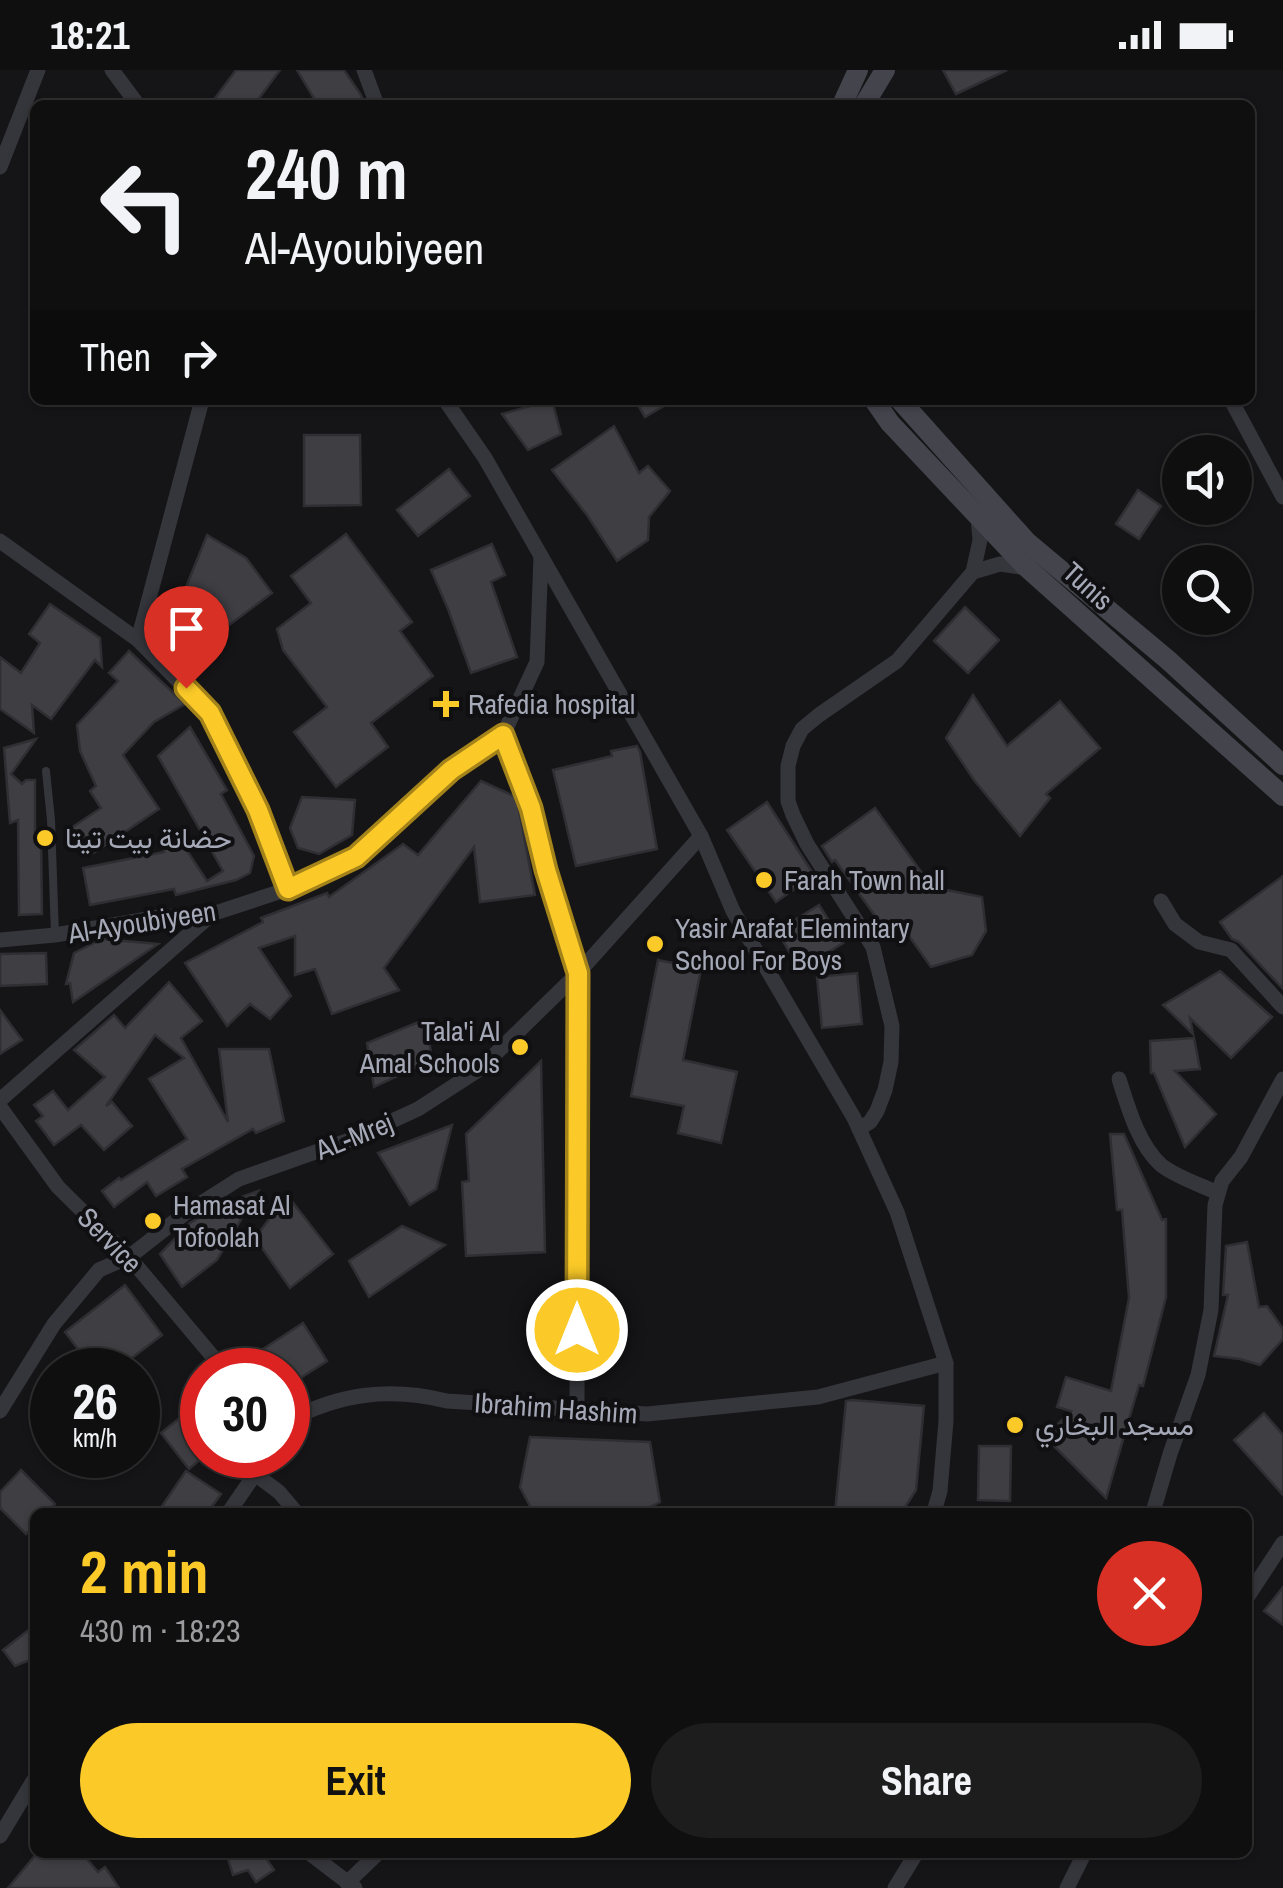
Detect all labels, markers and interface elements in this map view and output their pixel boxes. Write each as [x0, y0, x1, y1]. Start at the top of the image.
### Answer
text: 18:21 [50, 10, 130, 61]
text: 240 m [245, 127, 408, 221]
icon: left [80, 140, 210, 270]
text: Al-Ayoubiyeen [245, 217, 484, 278]
icon: right [171, 330, 226, 385]
text: Then [80, 332, 151, 383]
map controls [1162, 435, 1252, 635]
button: sound [1162, 435, 1252, 525]
button: search [1162, 545, 1252, 635]
street label: Tunis [1055, 553, 1121, 619]
pin [144, 586, 229, 689]
icon: arrive [159, 601, 214, 656]
place label: Rafedia hospital [468, 685, 635, 723]
marker: Rafedia hospital [433, 691, 459, 717]
place label: حضانة بيت تيتا [65, 819, 232, 857]
marker: حضانة بيت تيتا [34, 827, 56, 849]
place label: Farah Town hall [784, 861, 945, 899]
marker: Farah Town hall [753, 869, 775, 891]
street label: Al-Ayoubiyeen [64, 892, 219, 953]
place label: Yasir Arafat Elemintary School For Boys [675, 909, 910, 979]
marker: Yasir Arafat Elemintary School For Boys [644, 933, 666, 955]
place label: Tala'i Al Amal Schools [359, 1012, 500, 1082]
marker: Tala'i Al Amal Schools [509, 1036, 531, 1058]
street label: AL-Mrej [309, 1103, 398, 1169]
place label: Hamasat Al Tofoolah [173, 1186, 290, 1256]
street label: Service [69, 1199, 151, 1281]
marker: Hamasat Al Tofoolah [142, 1210, 164, 1232]
position arrow [525, 1278, 629, 1382]
speed limit sign: 30 [180, 1348, 310, 1478]
text: 26 [72, 1367, 118, 1435]
street label: Ibrahim Hashim [473, 1383, 639, 1433]
place label: مسجد البخاري [1035, 1406, 1194, 1448]
marker: مسجد البخاري [1004, 1414, 1026, 1436]
text: km/h [73, 1421, 117, 1455]
text: 2 min [80, 1531, 209, 1612]
button: close [1097, 1541, 1202, 1646]
text: 430 m · 18:23 [80, 1609, 240, 1652]
button: Exit [80, 1723, 631, 1838]
button: Share [651, 1723, 1202, 1838]

